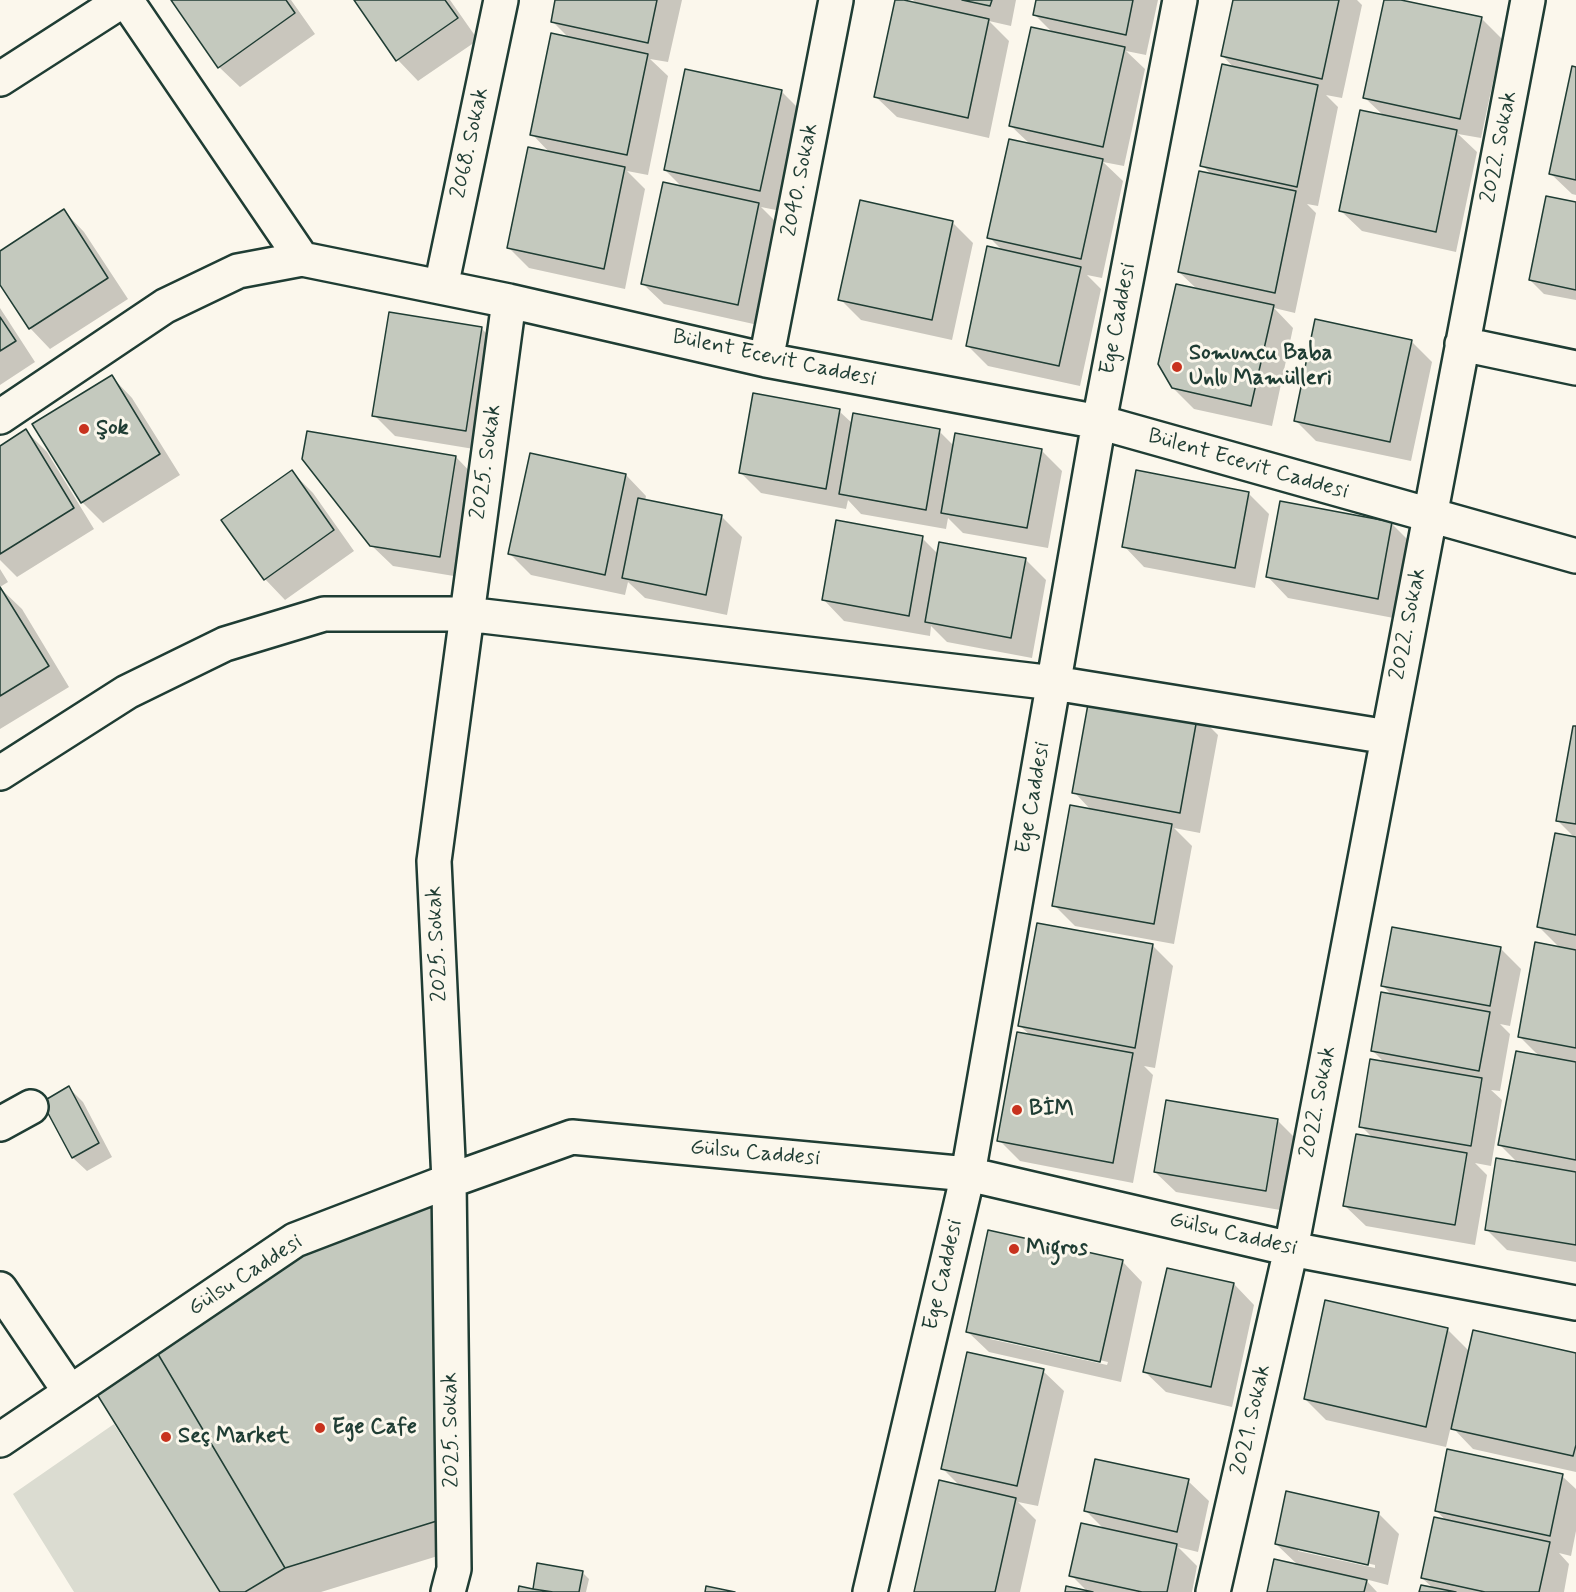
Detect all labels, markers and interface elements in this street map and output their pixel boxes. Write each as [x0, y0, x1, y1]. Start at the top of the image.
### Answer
street label: 2068. Sokak [446, 85, 496, 201]
street label: 2022. Sokak [1476, 89, 1524, 205]
street label: 2040. Sokak [777, 121, 825, 239]
street label: Ege Caddesi [1095, 261, 1143, 377]
street label: Bülent Ecevit Caddesi [670, 325, 878, 393]
place label: Somuncu Baba Unlu Mamülleri [1189, 341, 1332, 392]
marker: Somuncu Baba Unlu Mamülleri [1170, 360, 1184, 374]
street label: 2025. Sokak [466, 403, 508, 521]
place label: Şok [96, 416, 129, 442]
marker: Şok [77, 422, 91, 436]
street label: Bülent Ecevit Caddesi [1145, 424, 1351, 506]
street label: 2022. Sokak [1385, 566, 1433, 682]
street label: Ege Caddesi [1011, 740, 1057, 856]
street label: 2025. Sokak [422, 885, 454, 1003]
street label: 2022. Sokak [1295, 1044, 1343, 1160]
place label: BİM [1029, 1097, 1074, 1123]
marker: BİM [1010, 1103, 1024, 1117]
street label: Gülsu Caddesi [689, 1135, 821, 1173]
street label: Gülsu Caddesi [1167, 1207, 1299, 1263]
street label: Ege Caddesi [918, 1217, 970, 1333]
street label: Gülsu Caddesi [184, 1229, 308, 1323]
place label: Migros [1026, 1236, 1088, 1262]
marker: Migros [1007, 1242, 1021, 1256]
street label: 2021. Sokak [1226, 1362, 1278, 1478]
street label: 2025. Sokak [438, 1372, 466, 1488]
place label: Ege Cafe [332, 1415, 417, 1441]
marker: Ege Cafe [313, 1421, 327, 1435]
place label: Seç Market [178, 1424, 289, 1450]
marker: Seç Market [159, 1430, 173, 1444]

